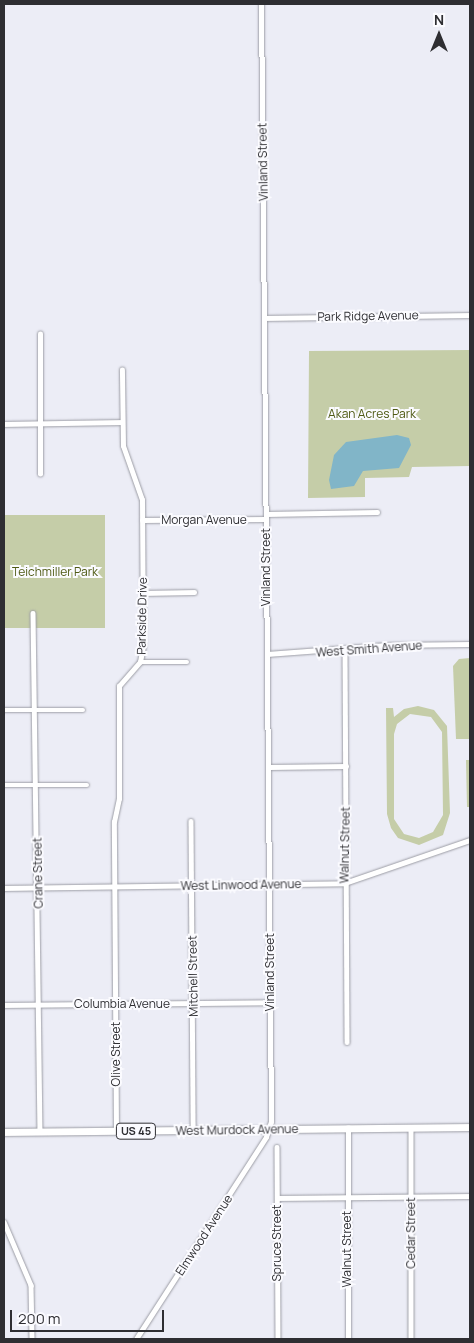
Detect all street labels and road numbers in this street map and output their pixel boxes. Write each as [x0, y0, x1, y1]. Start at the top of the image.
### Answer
street label: Vinland Street [255, 123, 271, 201]
street label: Park Ridge Avenue [317, 308, 419, 324]
street label: Morgan Avenue [161, 513, 247, 527]
street label: Vinland Street [259, 528, 273, 606]
street label: Parkside Drive [134, 577, 150, 655]
street label: West Smith Avenue [315, 638, 423, 660]
street label: Walnut Street [337, 806, 353, 884]
street label: Crane Street [30, 837, 46, 909]
street label: West Linwood Avenue [180, 877, 302, 893]
street label: Vinland Street [263, 933, 277, 1011]
street label: Mitchell Street [185, 935, 201, 1017]
street label: Columbia Avenue [74, 997, 170, 1011]
street label: Olive Street [109, 1022, 123, 1086]
road number: US 45 [115, 1122, 157, 1140]
street label: West Murdock Avenue [176, 1122, 298, 1138]
street label: Elmwood Avenue [172, 1192, 236, 1278]
street label: Cedar Street [404, 1197, 418, 1269]
street label: Spruce Street [270, 1204, 284, 1282]
street label: Walnut Street [340, 1211, 354, 1287]

